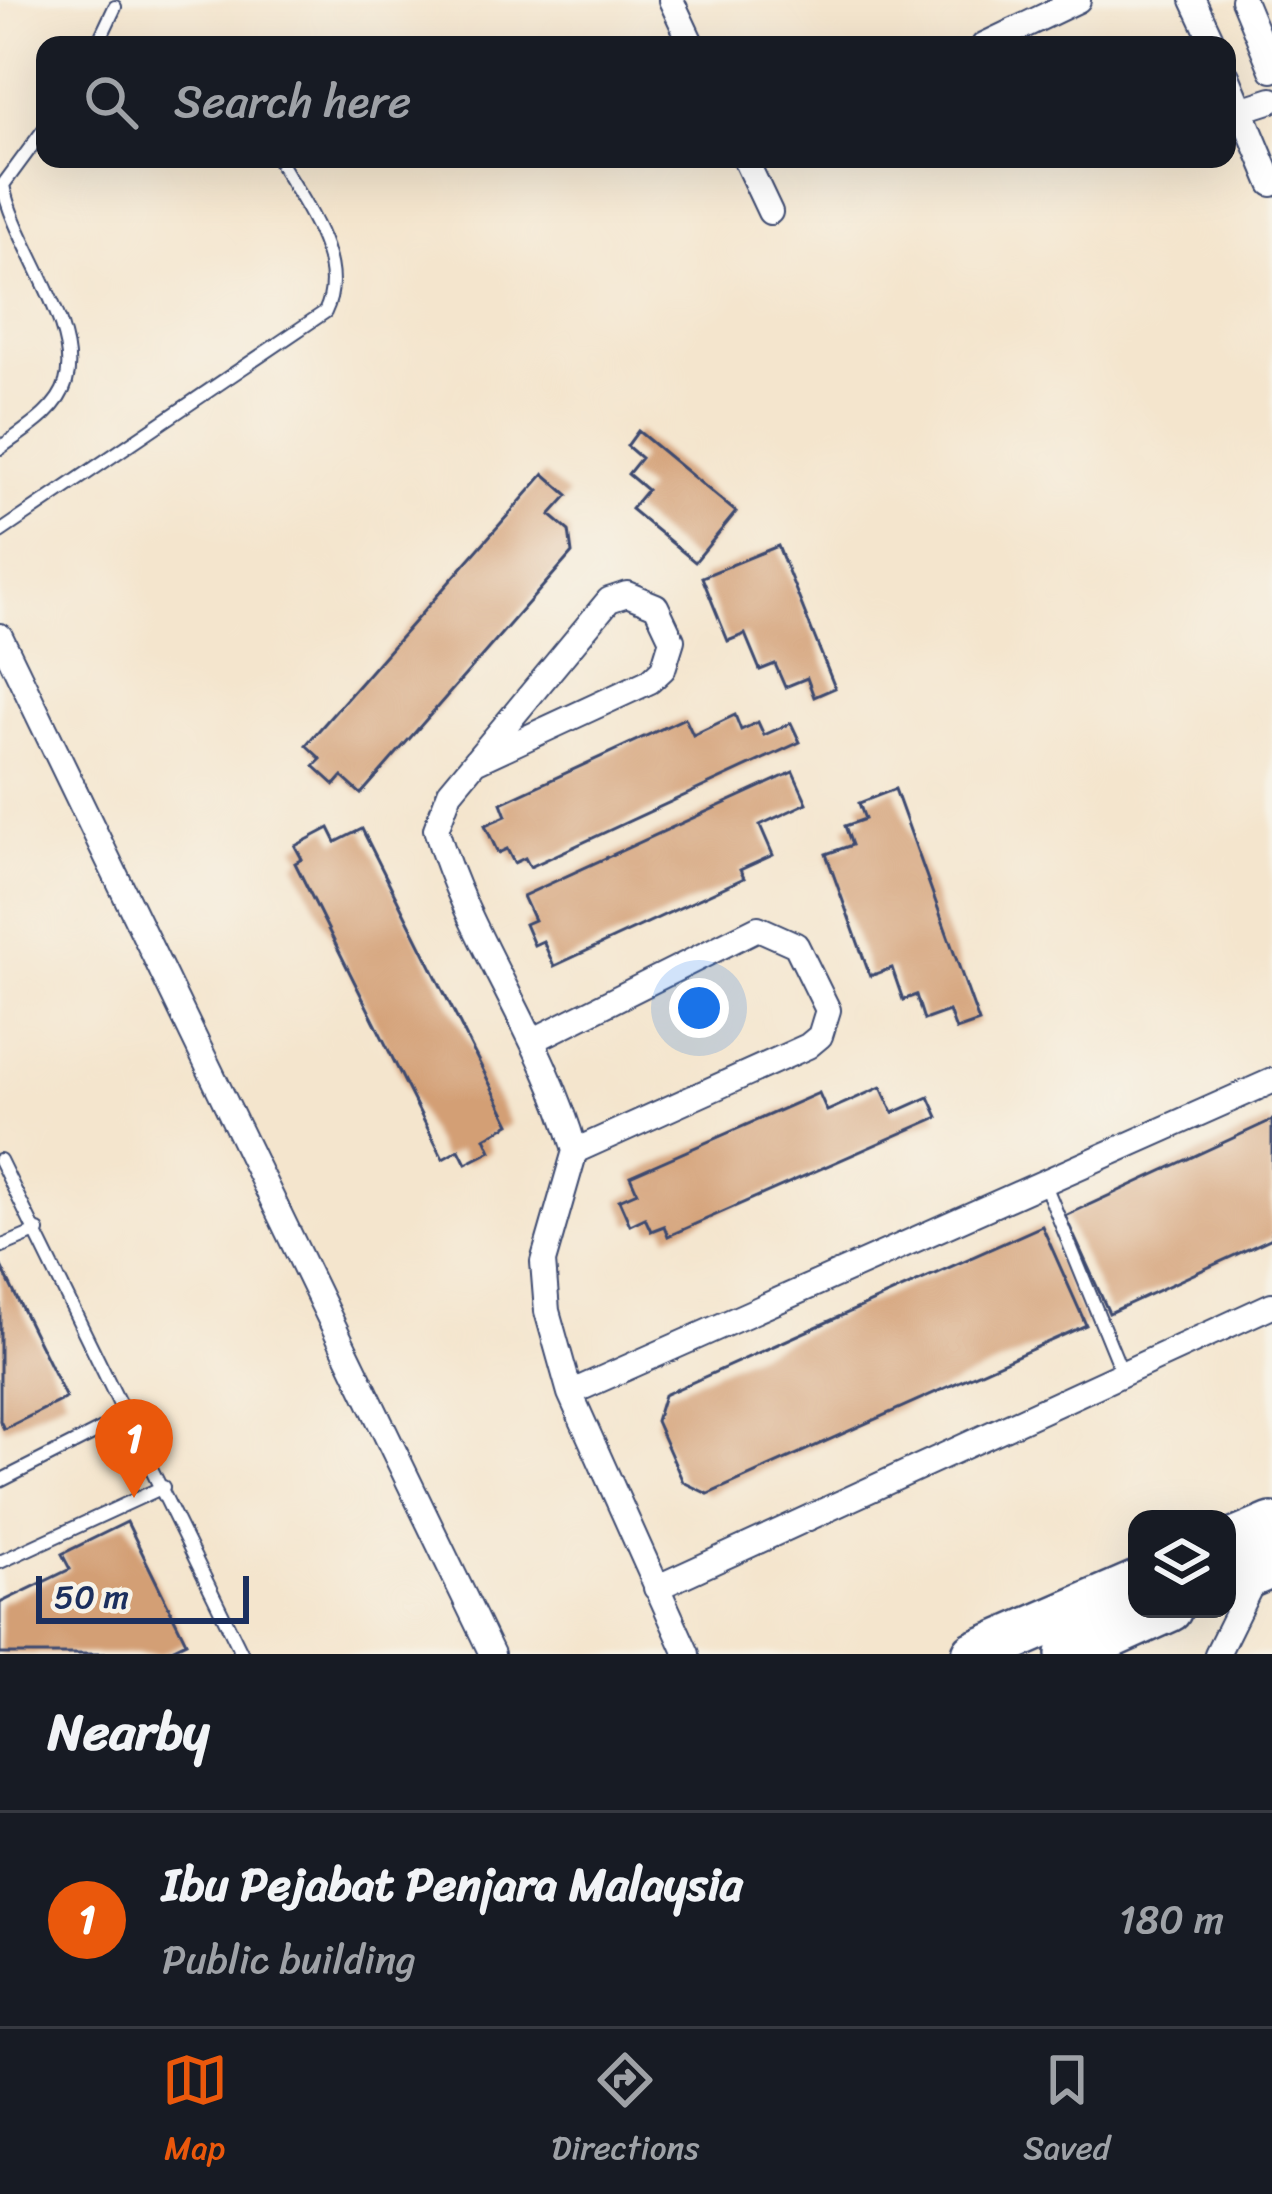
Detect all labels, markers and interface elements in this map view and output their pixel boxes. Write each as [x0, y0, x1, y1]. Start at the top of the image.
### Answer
search box [36, 36, 1236, 168]
text: Search here [174, 62, 411, 142]
icon: search [78, 69, 144, 135]
your location [669, 978, 729, 1038]
pin: 1 [95, 1399, 173, 1498]
map controls [1128, 1510, 1236, 1618]
button: layers [1128, 1510, 1236, 1618]
text: 50 m [54, 1568, 129, 1626]
scale bar [36, 1570, 249, 1623]
text: Nearby [48, 1687, 209, 1777]
text: Ibu Pejabat Penjara Malaysia [162, 1845, 743, 1925]
text: 1 [79, 1885, 95, 1954]
text: 180 m [1119, 1885, 1224, 1954]
text: Public building [162, 1925, 416, 1994]
tab: Map [162, 2047, 228, 2177]
tab: Directions [552, 2047, 699, 2177]
tab: Saved [1023, 2047, 1110, 2177]

